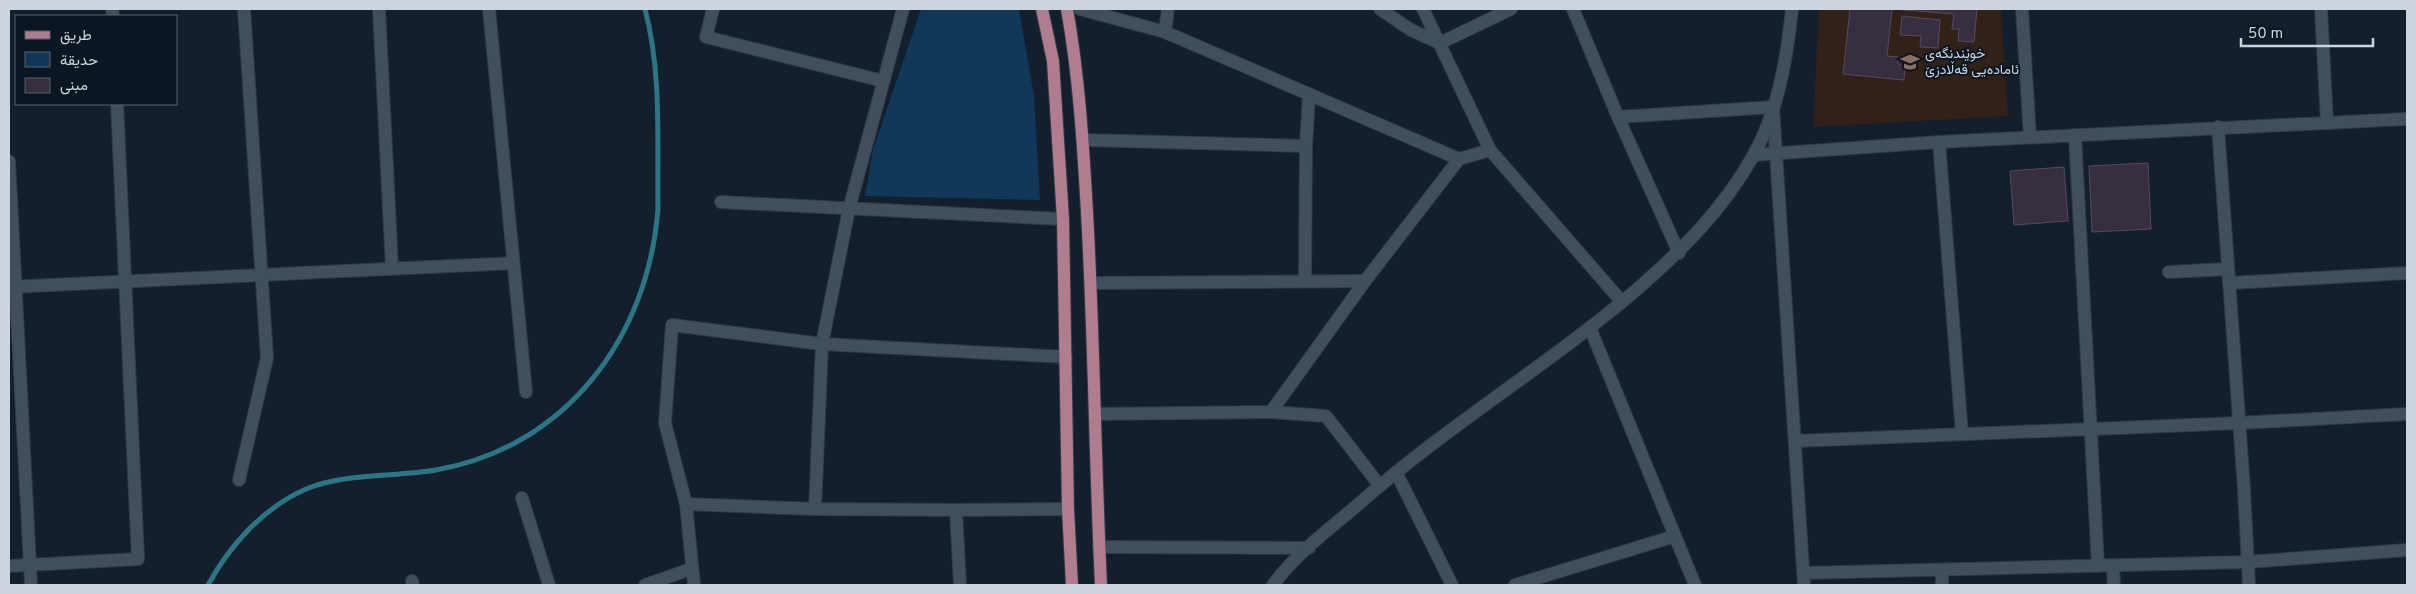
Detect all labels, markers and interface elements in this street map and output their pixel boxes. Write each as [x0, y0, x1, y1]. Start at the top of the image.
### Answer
legend [15, 15, 178, 105]
scale bar [2241, 15, 2374, 47]
text: 50 m [2248, 25, 2283, 44]
text: طريق [60, 27, 92, 46]
place label: خوێندنگەی ئامادەیی قەڵادزێ [1925, 46, 2019, 79]
school or university icon: خوێندنگەی ئامادەیی قەڵادزێ [1899, 51, 1921, 73]
text: حديقة [60, 52, 98, 71]
text: مبنى [60, 77, 88, 96]

